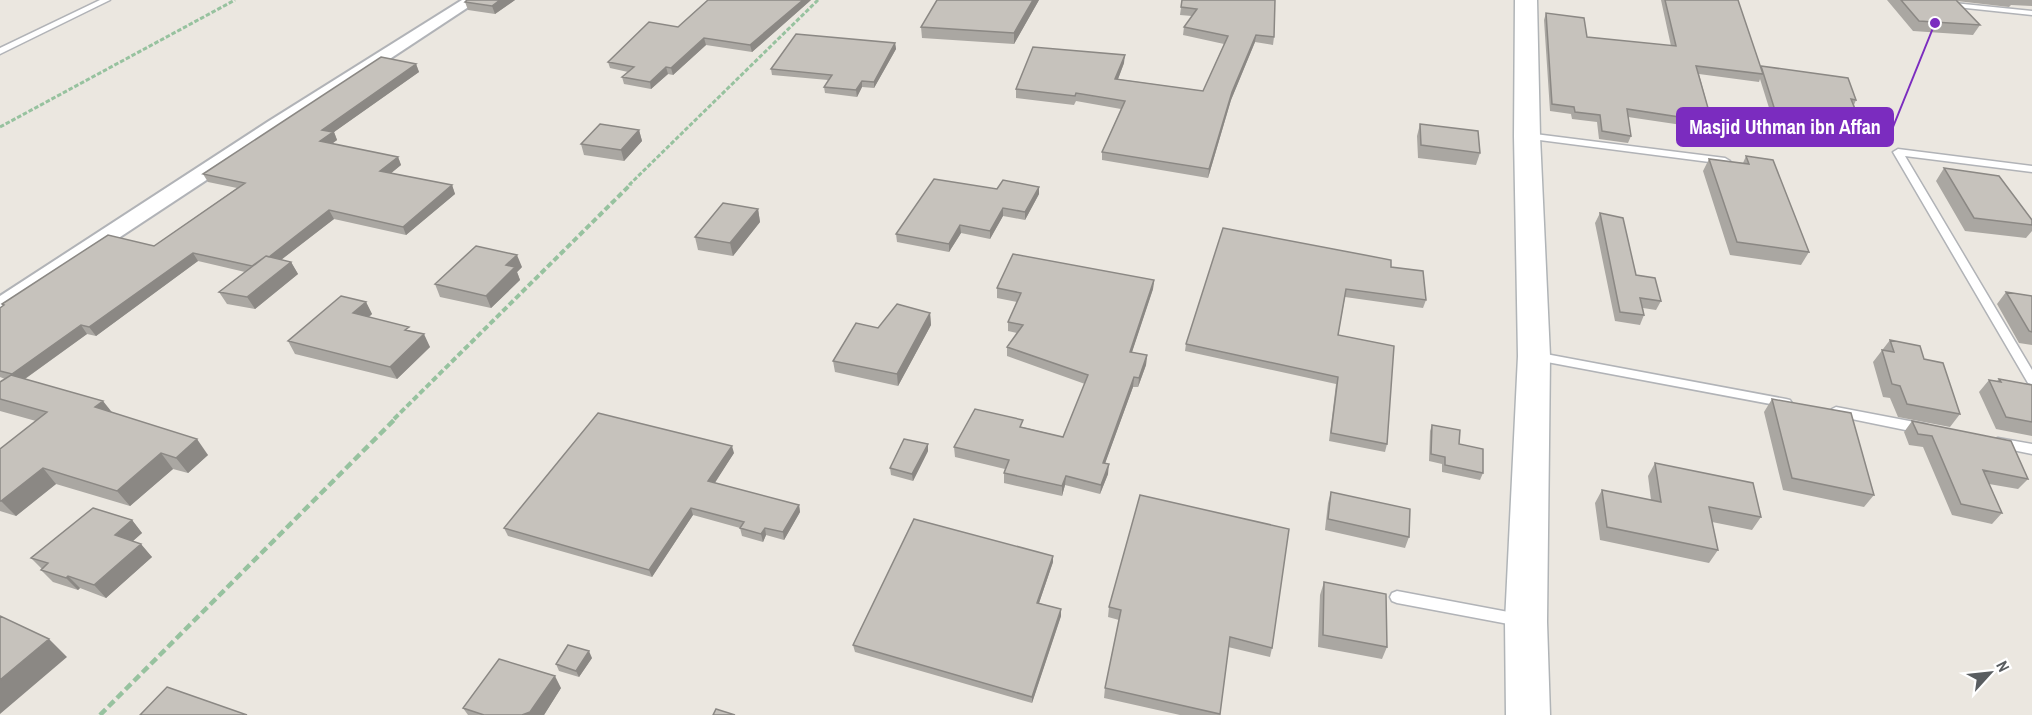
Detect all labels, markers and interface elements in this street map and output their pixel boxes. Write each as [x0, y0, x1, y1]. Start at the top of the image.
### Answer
callout: Masjid Uthman ibn Affan [1677, 108, 1893, 146]
text: Masjid Uthman ibn Affan [1689, 113, 1881, 140]
north arrow [1960, 643, 2020, 703]
text: N [1991, 657, 2015, 675]

